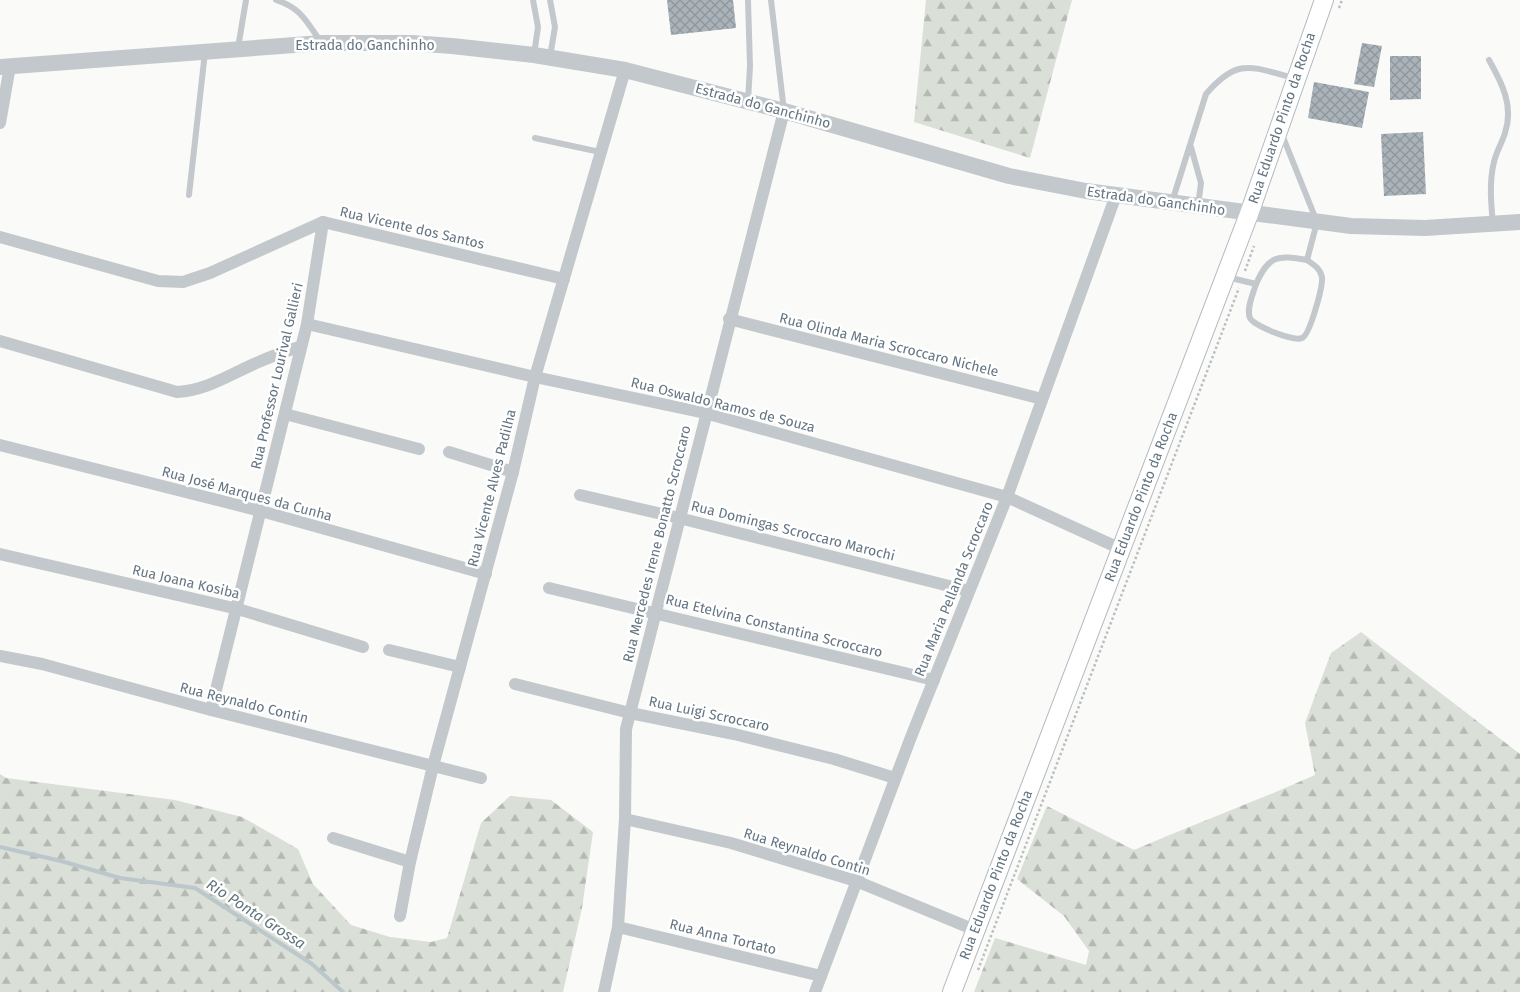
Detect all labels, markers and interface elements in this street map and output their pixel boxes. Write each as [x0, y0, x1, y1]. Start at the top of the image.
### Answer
street label: Rua Eduardo Pinto da Rocha [1245, 30, 1319, 206]
street label: Estrada do Ganchinho [295, 37, 435, 54]
street label: Estrada do Ganchinho [693, 80, 833, 132]
street label: Estrada do Ganchinho [1086, 183, 1226, 219]
street label: Rua Vicente dos Santos [338, 203, 486, 253]
street label: Rua Professor Lourival Gallieri [247, 281, 307, 471]
street label: Rua Olinda Maria Scroccaro Nichele [778, 309, 1000, 381]
street label: Rua Oswaldo Ramos de Souza [629, 374, 817, 436]
street label: Rua Vicente Alves Padilha [464, 407, 520, 569]
street label: Rua Eduardo Pinto da Rocha [1101, 410, 1181, 584]
street label: Rua Mercedes Irene Bonatto Scroccaro [619, 424, 695, 664]
street label: Rua José Marques da Cunha [160, 463, 334, 525]
street label: Rua Domingas Scroccaro Marochi [689, 497, 897, 565]
street label: Rua Maria Pellanda Scroccaro [911, 499, 997, 679]
street label: Rua Joana Kosiba [131, 561, 241, 603]
street label: Rua Etelvina Constantina Scroccaro [664, 591, 884, 661]
street label: Rua Reynaldo Contin [178, 679, 310, 727]
street label: Rua Luigi Scroccaro [647, 693, 771, 735]
street label: Rua Eduardo Pinto da Rocha [956, 788, 1036, 962]
street label: Rua Reynaldo Contin [741, 825, 873, 879]
water label: Rio Ponta Grossa [203, 875, 309, 953]
street label: Rua Anna Tortato [668, 916, 778, 958]

